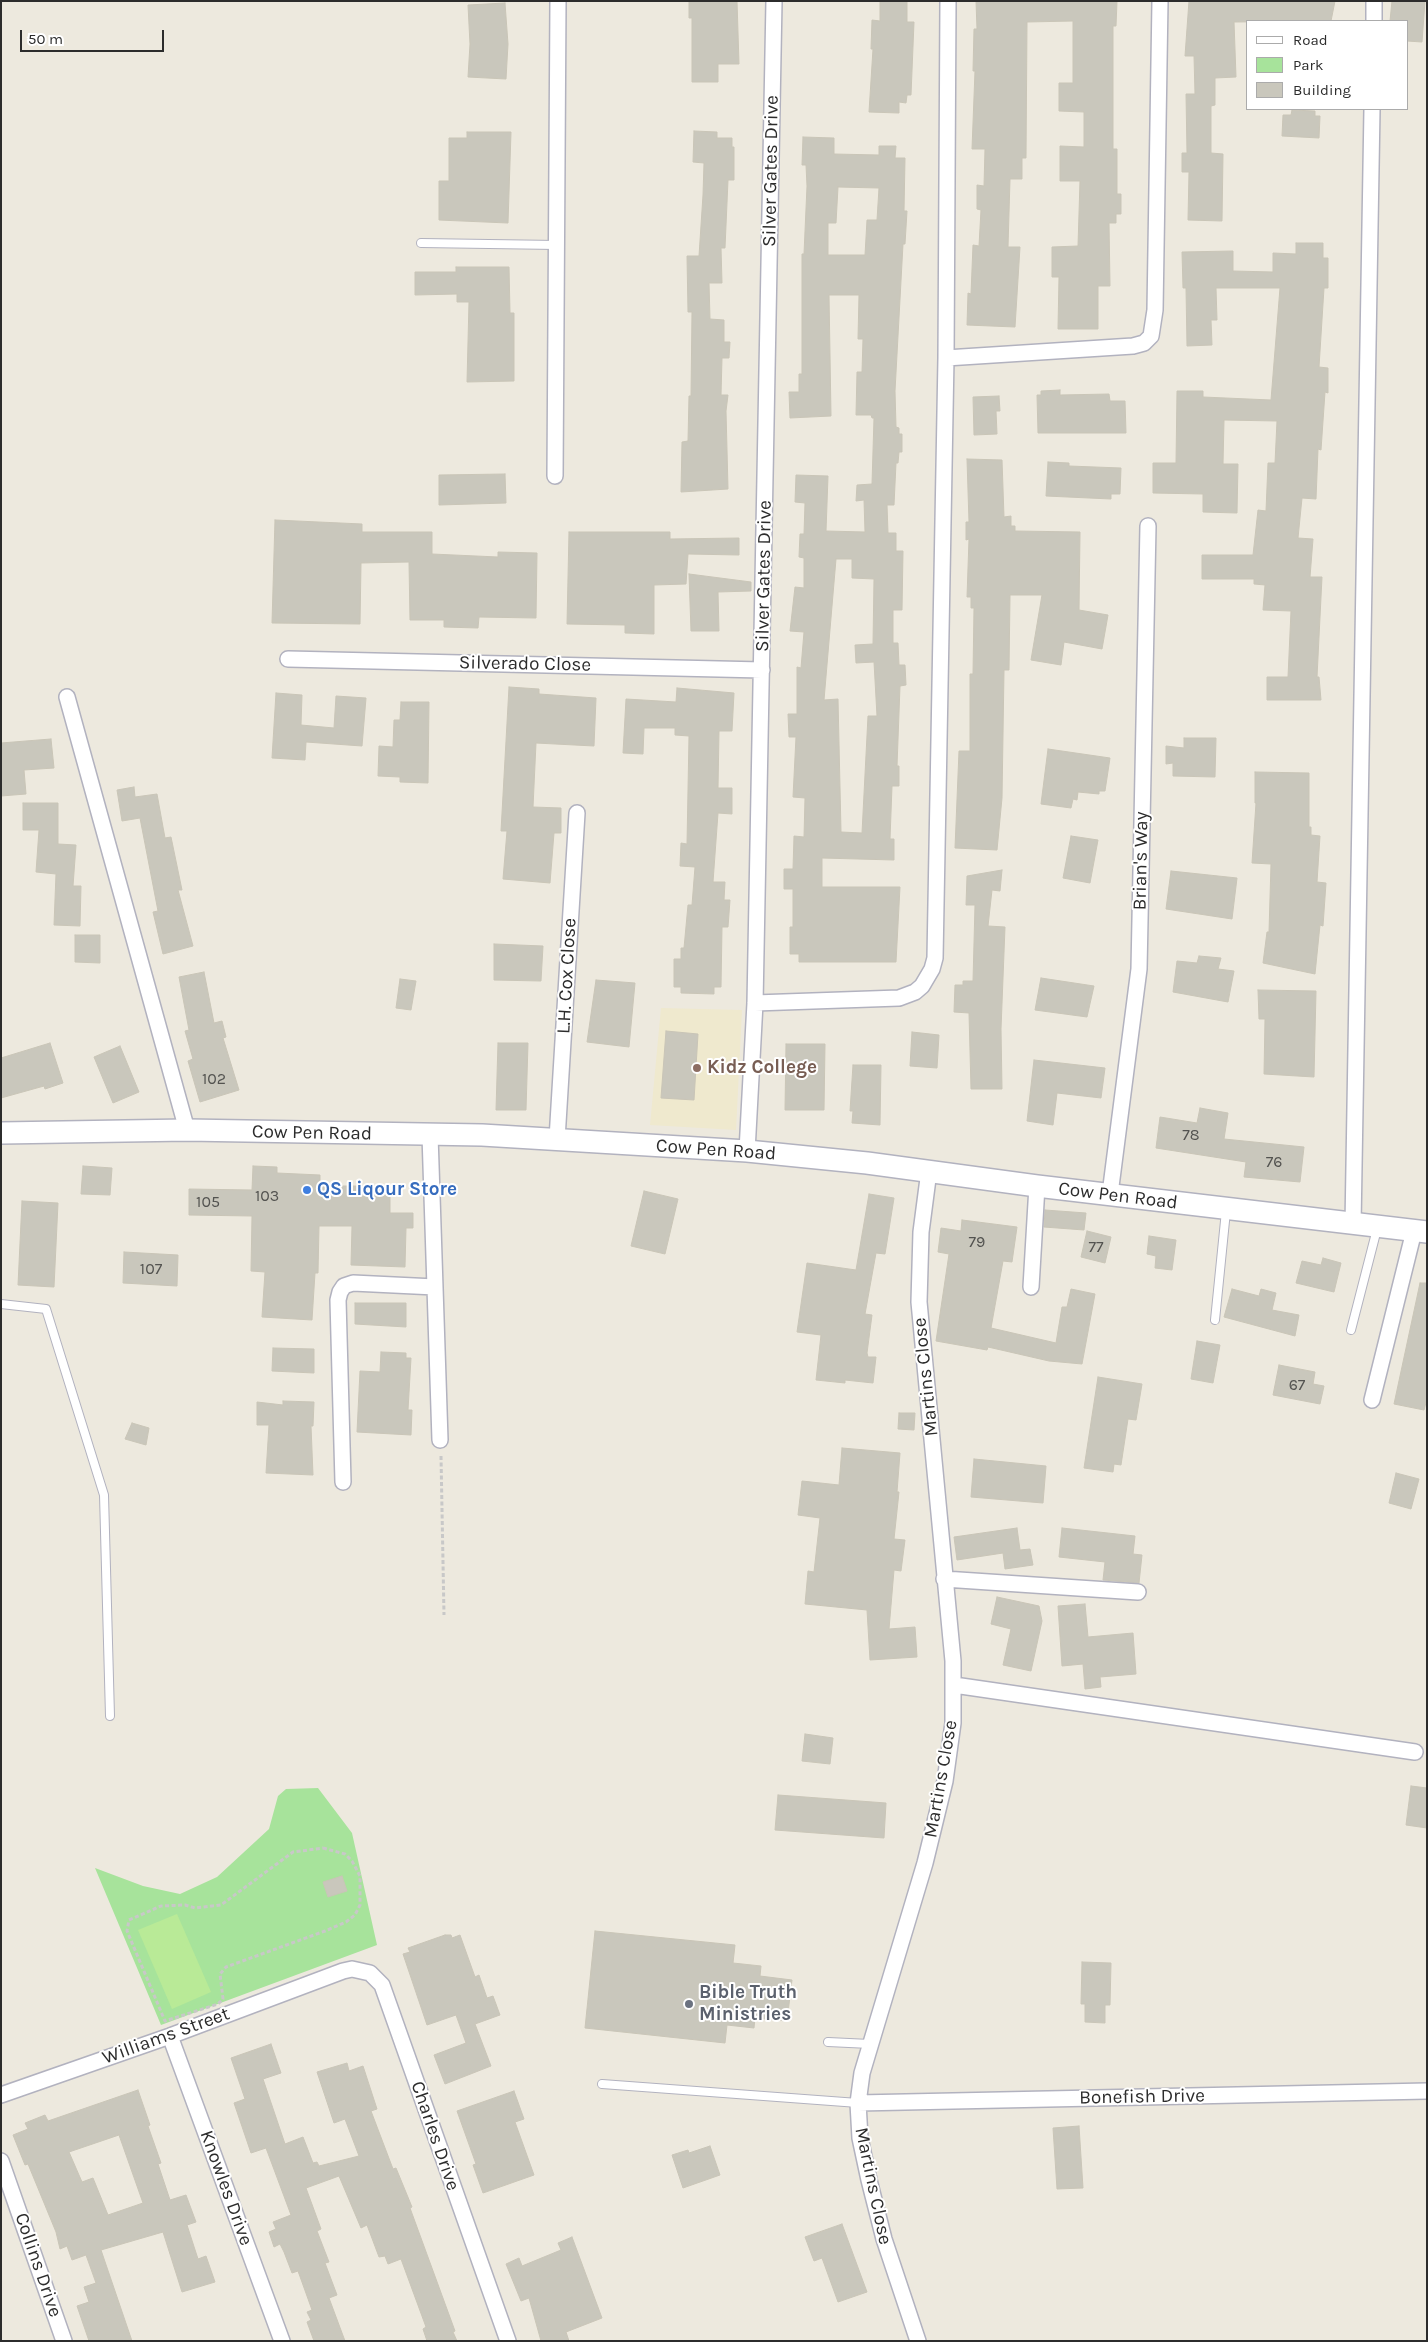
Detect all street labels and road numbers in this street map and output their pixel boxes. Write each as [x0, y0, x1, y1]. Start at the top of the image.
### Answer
street label: Silver Gates Drive [758, 95, 784, 247]
street label: Silver Gates Drive [751, 500, 777, 652]
street label: Silverado Close [459, 651, 591, 677]
street label: Brian's Way [1129, 811, 1153, 911]
street label: L.H. Cox Close [553, 917, 581, 1035]
street label: Cow Pen Road [252, 1121, 372, 1145]
street label: Cow Pen Road [655, 1134, 777, 1166]
street label: Cow Pen Road [1057, 1177, 1179, 1215]
street label: Martins Close [908, 1316, 944, 1438]
street label: Martins Close [919, 1718, 963, 1840]
street label: Williams Street [99, 2002, 233, 2070]
street label: Charles Drive [406, 2078, 464, 2194]
street label: Bonefish Drive [1079, 2085, 1205, 2109]
street label: Martins Close [849, 2125, 897, 2247]
street label: Knowles Drive [195, 2127, 257, 2249]
street label: Collins Drive [10, 2210, 66, 2320]

